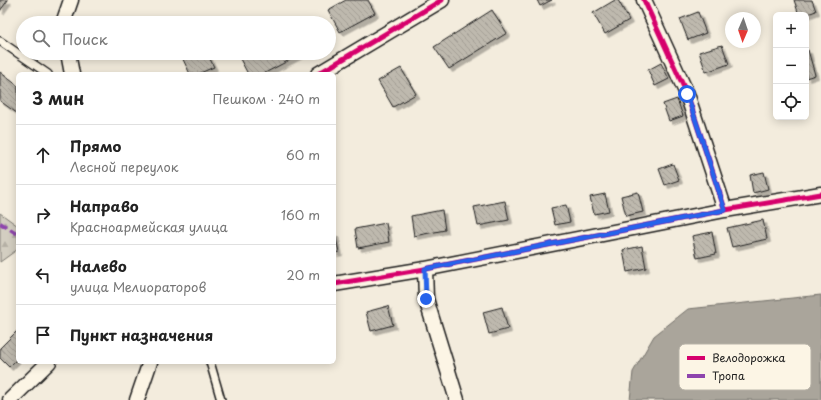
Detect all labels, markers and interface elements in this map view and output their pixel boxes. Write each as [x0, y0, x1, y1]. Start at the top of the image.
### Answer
north arrow [725, 12, 761, 48]
map controls [773, 12, 809, 120]
button: + [773, 12, 809, 48]
search box [16, 16, 336, 60]
icon: search [30, 27, 52, 49]
text: Поиск [62, 27, 108, 50]
button: − [773, 48, 809, 84]
button: locate [773, 84, 809, 120]
text: 3 мин [32, 85, 84, 111]
route start [678, 85, 696, 103]
text: Пешком · 240 m [213, 89, 320, 108]
text: Прямо [70, 134, 121, 157]
icon: ahead [32, 144, 54, 166]
text: 60 m [286, 145, 320, 164]
text: Лесной переулок [70, 157, 179, 176]
text: Направо [70, 194, 139, 217]
icon: right [32, 204, 54, 226]
text: 160 m [281, 205, 320, 224]
text: Красноармейская улица [70, 217, 228, 236]
text: Налево [70, 254, 127, 277]
icon: left [32, 264, 54, 286]
text: 20 m [286, 265, 320, 284]
text: улица Мелиораторов [70, 277, 206, 296]
route end [417, 290, 435, 308]
text: Пункт назначения [70, 323, 213, 346]
icon: arrive [32, 324, 54, 346]
legend [679, 344, 811, 390]
text: Велодорожка [712, 349, 785, 366]
text: Тропа [712, 367, 745, 384]

